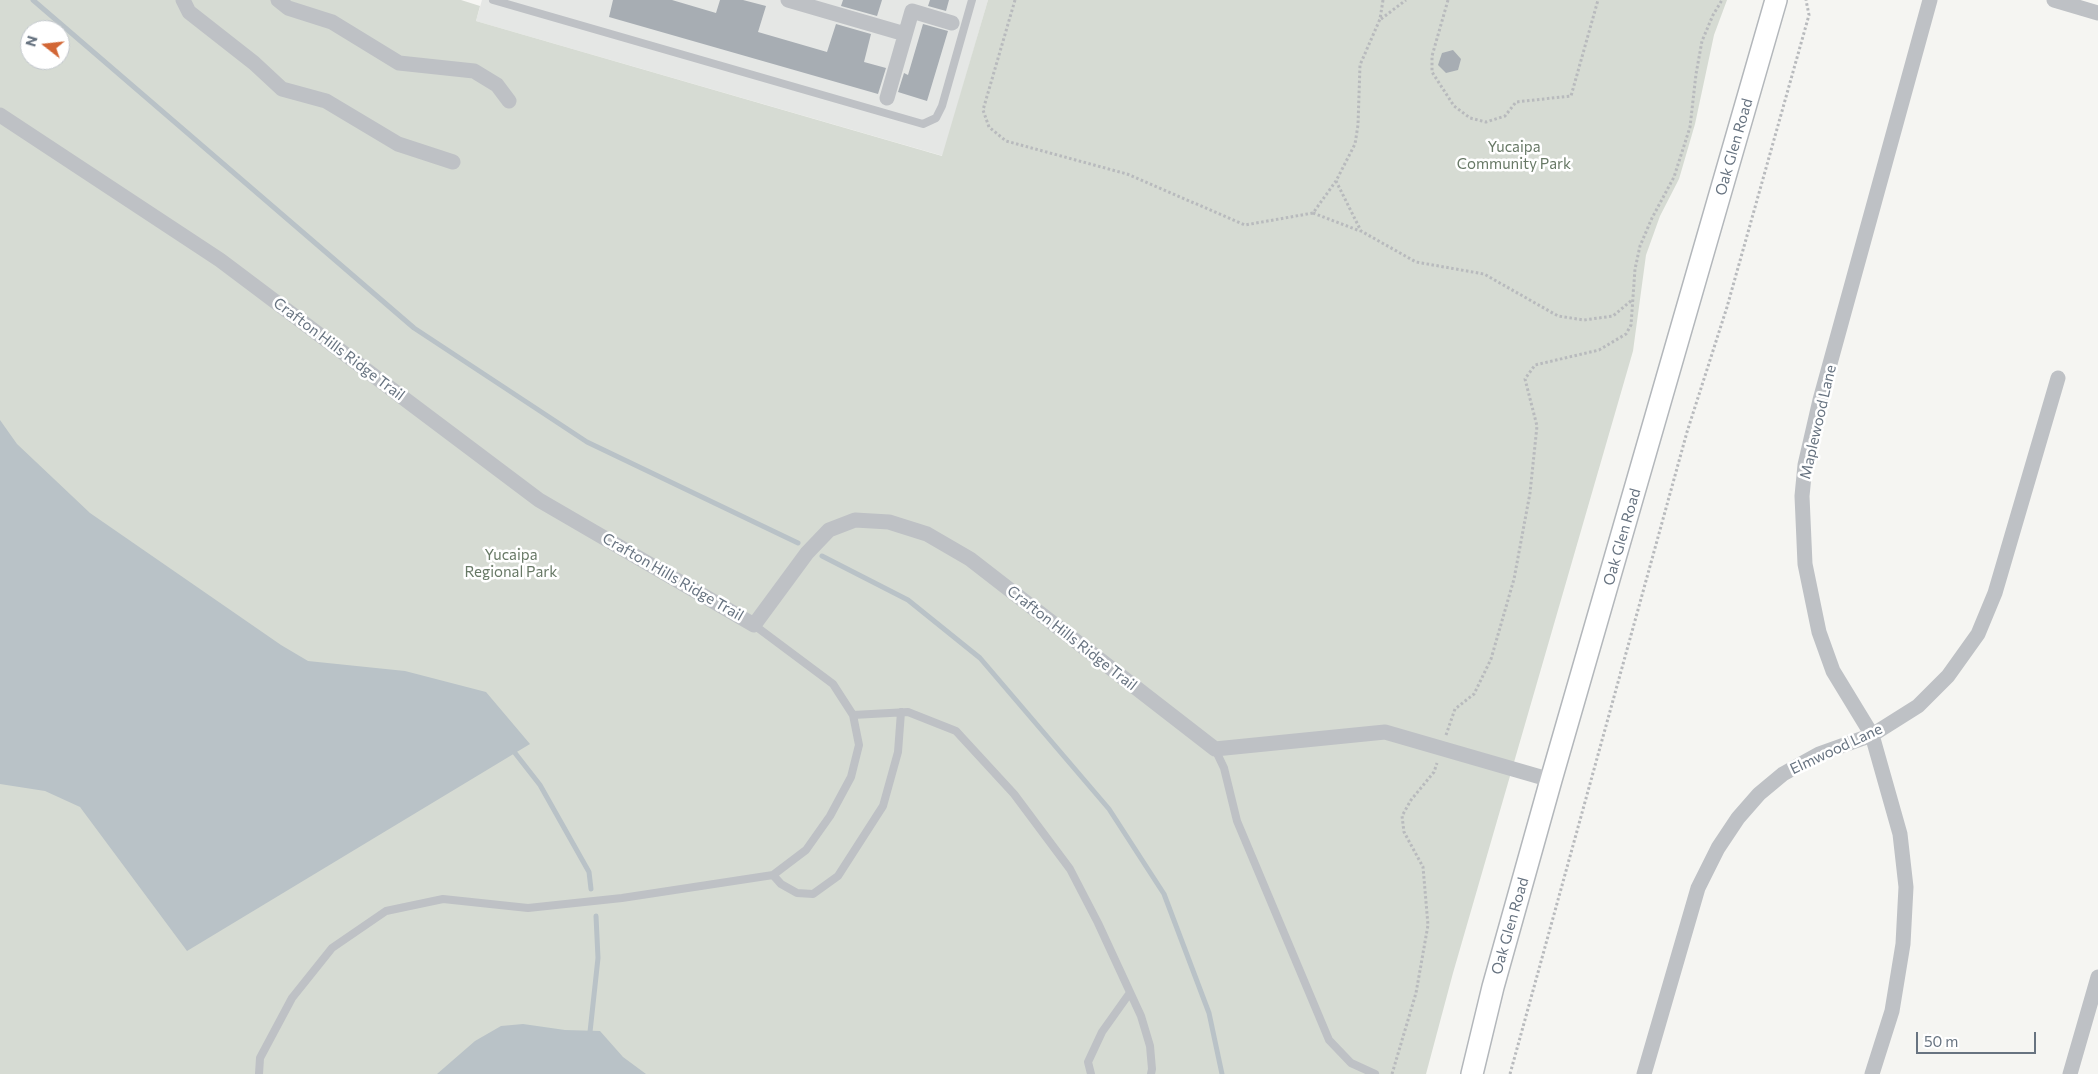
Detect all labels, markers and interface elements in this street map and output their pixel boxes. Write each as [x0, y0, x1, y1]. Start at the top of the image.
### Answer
north arrow [20, 20, 70, 70]
text: N [21, 34, 41, 48]
street label: Oak Glen Road [1712, 96, 1756, 198]
park label: Yucaipa Community Park [1457, 138, 1571, 173]
street label: Crafton Hills Ridge Trail [270, 294, 408, 404]
street label: Maplewood Lane [1796, 363, 1840, 481]
street label: Oak Glen Road [1600, 486, 1644, 588]
street label: Crafton Hills Ridge Trail [599, 529, 747, 625]
park label: Yucaipa Regional Park [465, 546, 557, 581]
street label: Crafton Hills Ridge Trail [1003, 582, 1141, 694]
street label: Elmwood Lane [1787, 720, 1885, 778]
street label: Oak Glen Road [1488, 875, 1532, 977]
scale bar [1918, 1022, 2038, 1054]
text: 50 m [1924, 1032, 1958, 1050]

